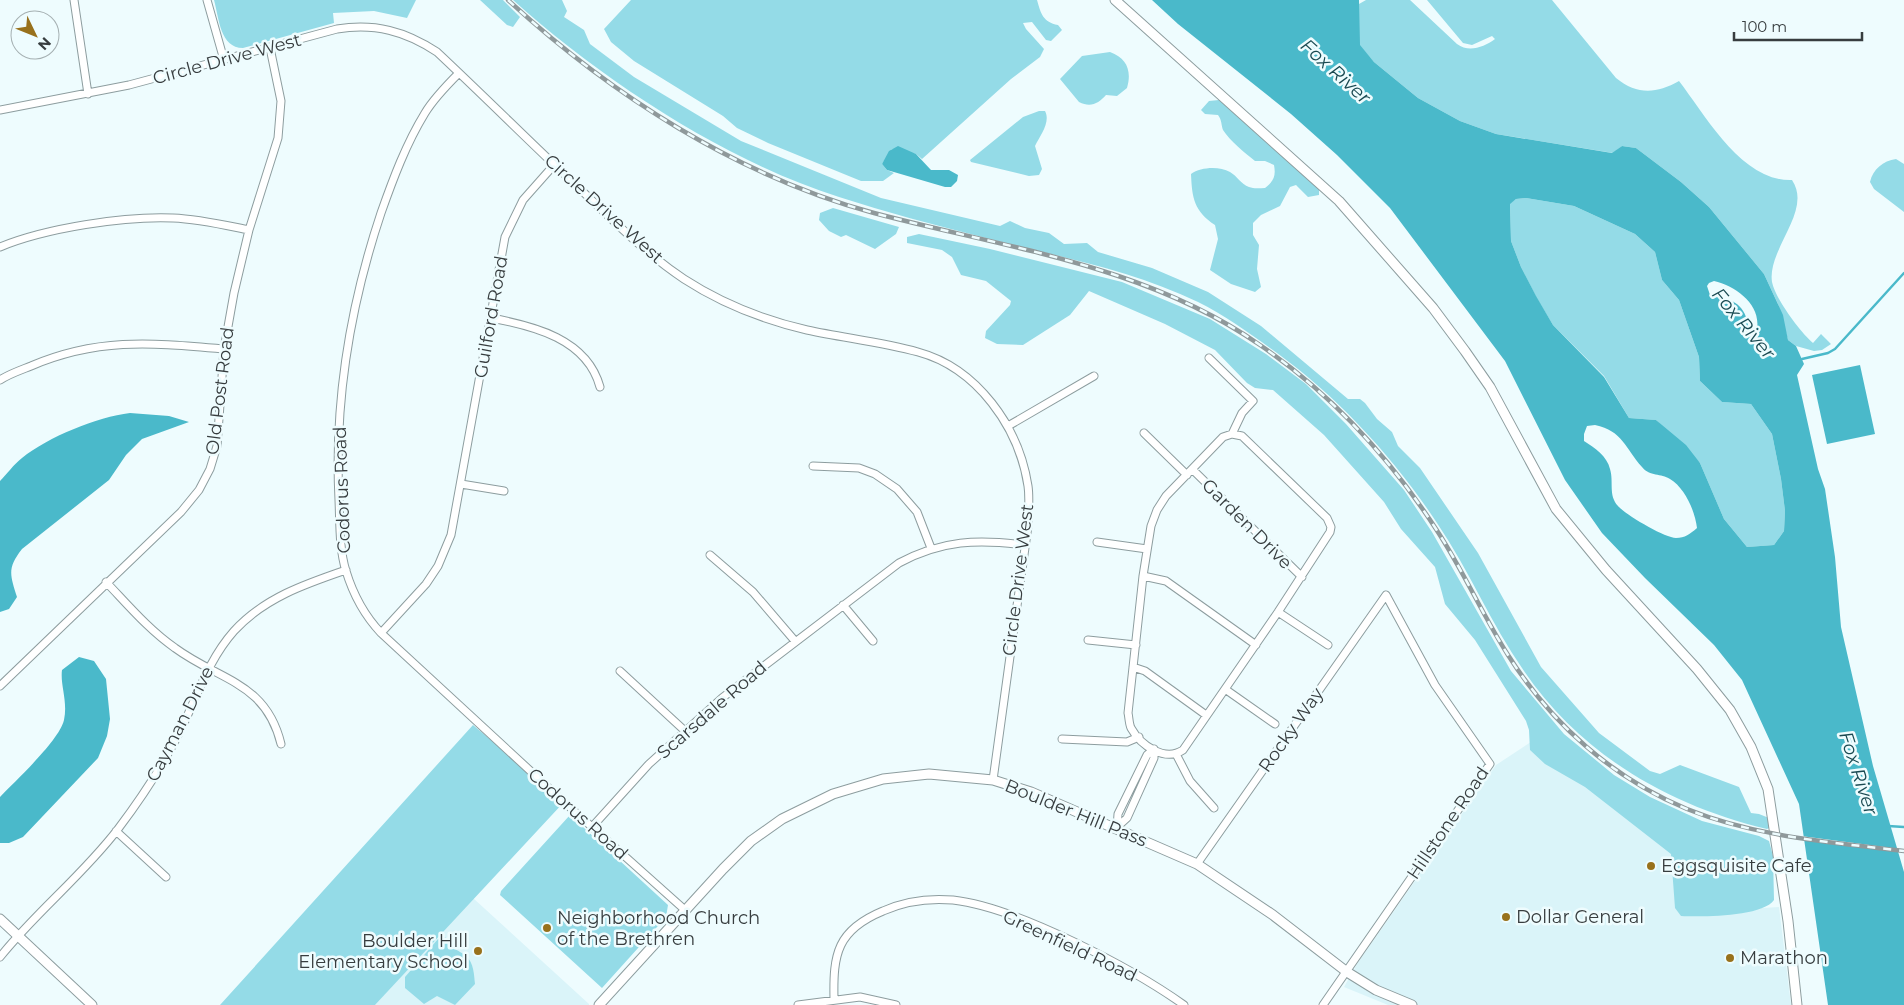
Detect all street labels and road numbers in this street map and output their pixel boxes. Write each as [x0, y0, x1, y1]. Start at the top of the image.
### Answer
street label: Circle Drive West [150, 29, 304, 89]
street label: Circle Drive West [540, 150, 668, 268]
street label: Guilford Road [469, 254, 513, 380]
street label: Old Post Road [201, 326, 239, 456]
street label: Codorus Road [329, 426, 355, 554]
street label: Garden Drive [1197, 474, 1297, 574]
street label: Circle Drive West [998, 503, 1038, 657]
street label: Scarsdale Road [653, 656, 771, 764]
street label: Cayman Drive [142, 663, 219, 785]
street label: Rocky Way [1254, 683, 1328, 776]
street label: Codorus Road [523, 763, 633, 865]
street label: Hillstone Road [1402, 763, 1494, 883]
street label: Boulder Hill Pass [1002, 774, 1151, 852]
street label: Greenfield Road [999, 905, 1141, 987]

